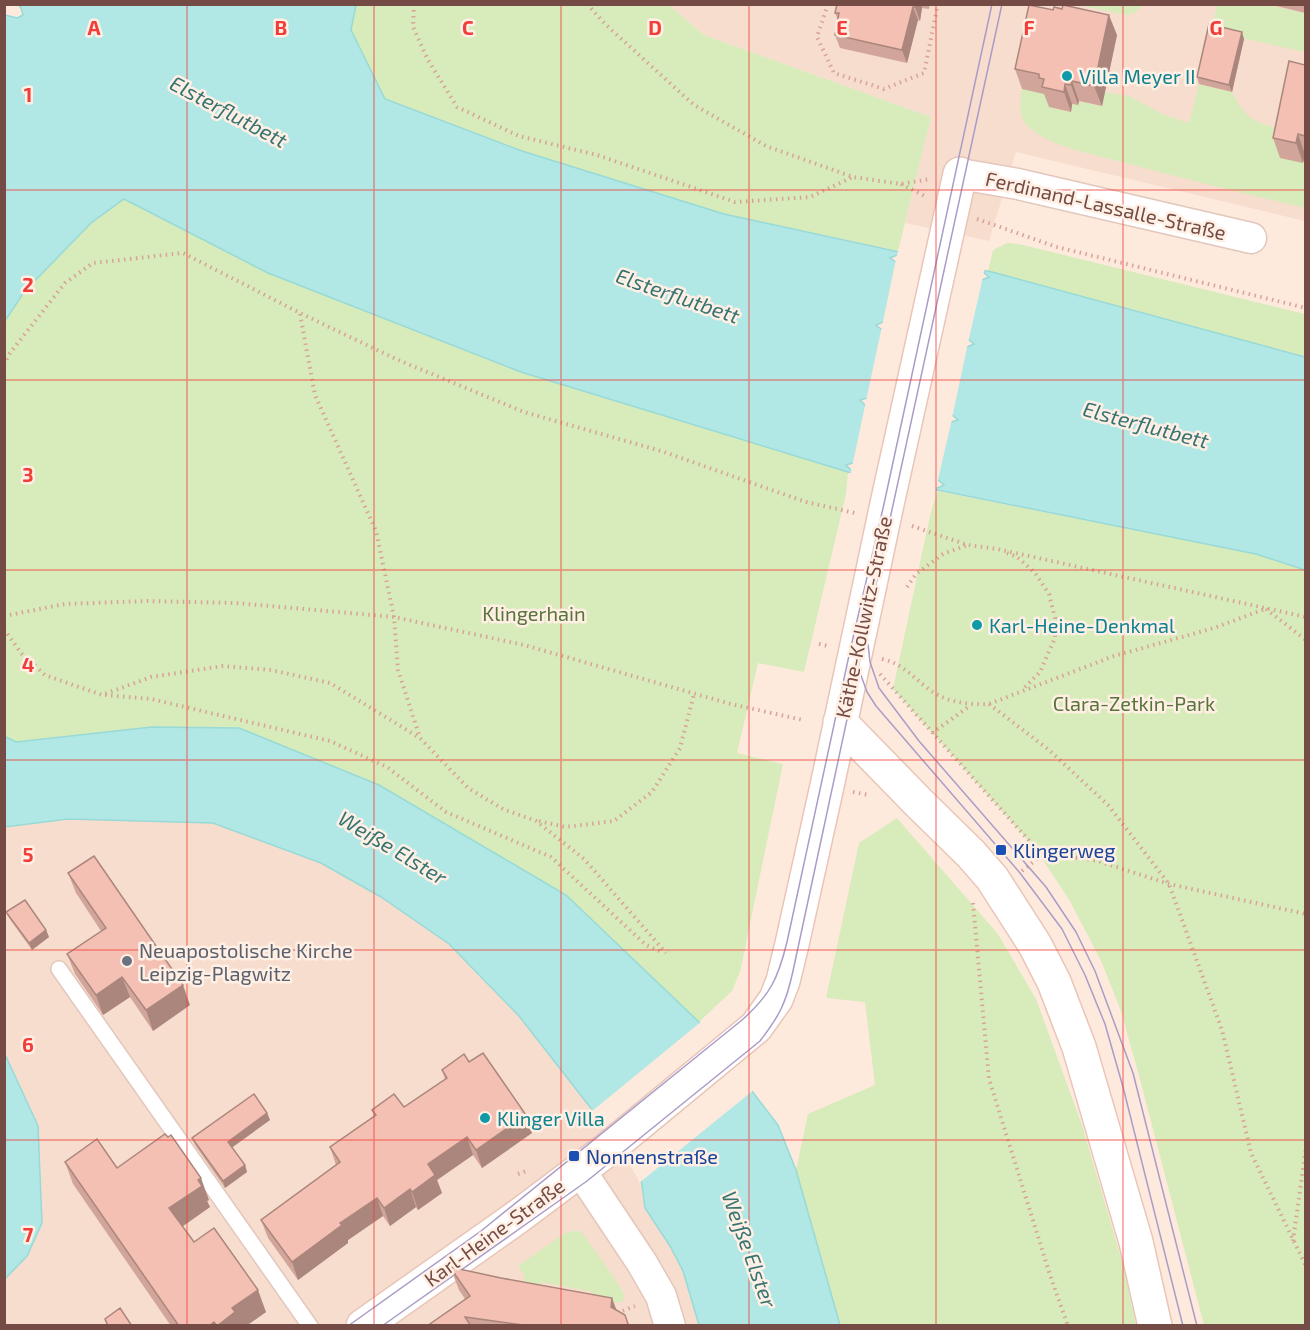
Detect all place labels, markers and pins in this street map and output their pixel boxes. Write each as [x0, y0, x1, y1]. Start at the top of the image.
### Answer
place label: Villa Meyer II [1079, 64, 1195, 88]
marker: Villa Meyer II [1060, 69, 1074, 83]
place label: Karl-Heine-Denkmal [989, 613, 1175, 637]
marker: Karl-Heine-Denkmal [970, 618, 984, 632]
place label: Klingerweg [1013, 838, 1116, 862]
marker: Klingerweg [994, 843, 1008, 857]
place label: Neuapostolische Kirche Leipzig-Plagwitz [139, 938, 353, 985]
marker: Neuapostolische Kirche Leipzig-Plagwitz [120, 954, 134, 968]
place label: Klinger Villa [497, 1106, 605, 1130]
marker: Klinger Villa [478, 1111, 492, 1125]
place label: Nonnenstraße [586, 1144, 718, 1168]
marker: Nonnenstraße [567, 1149, 581, 1163]

